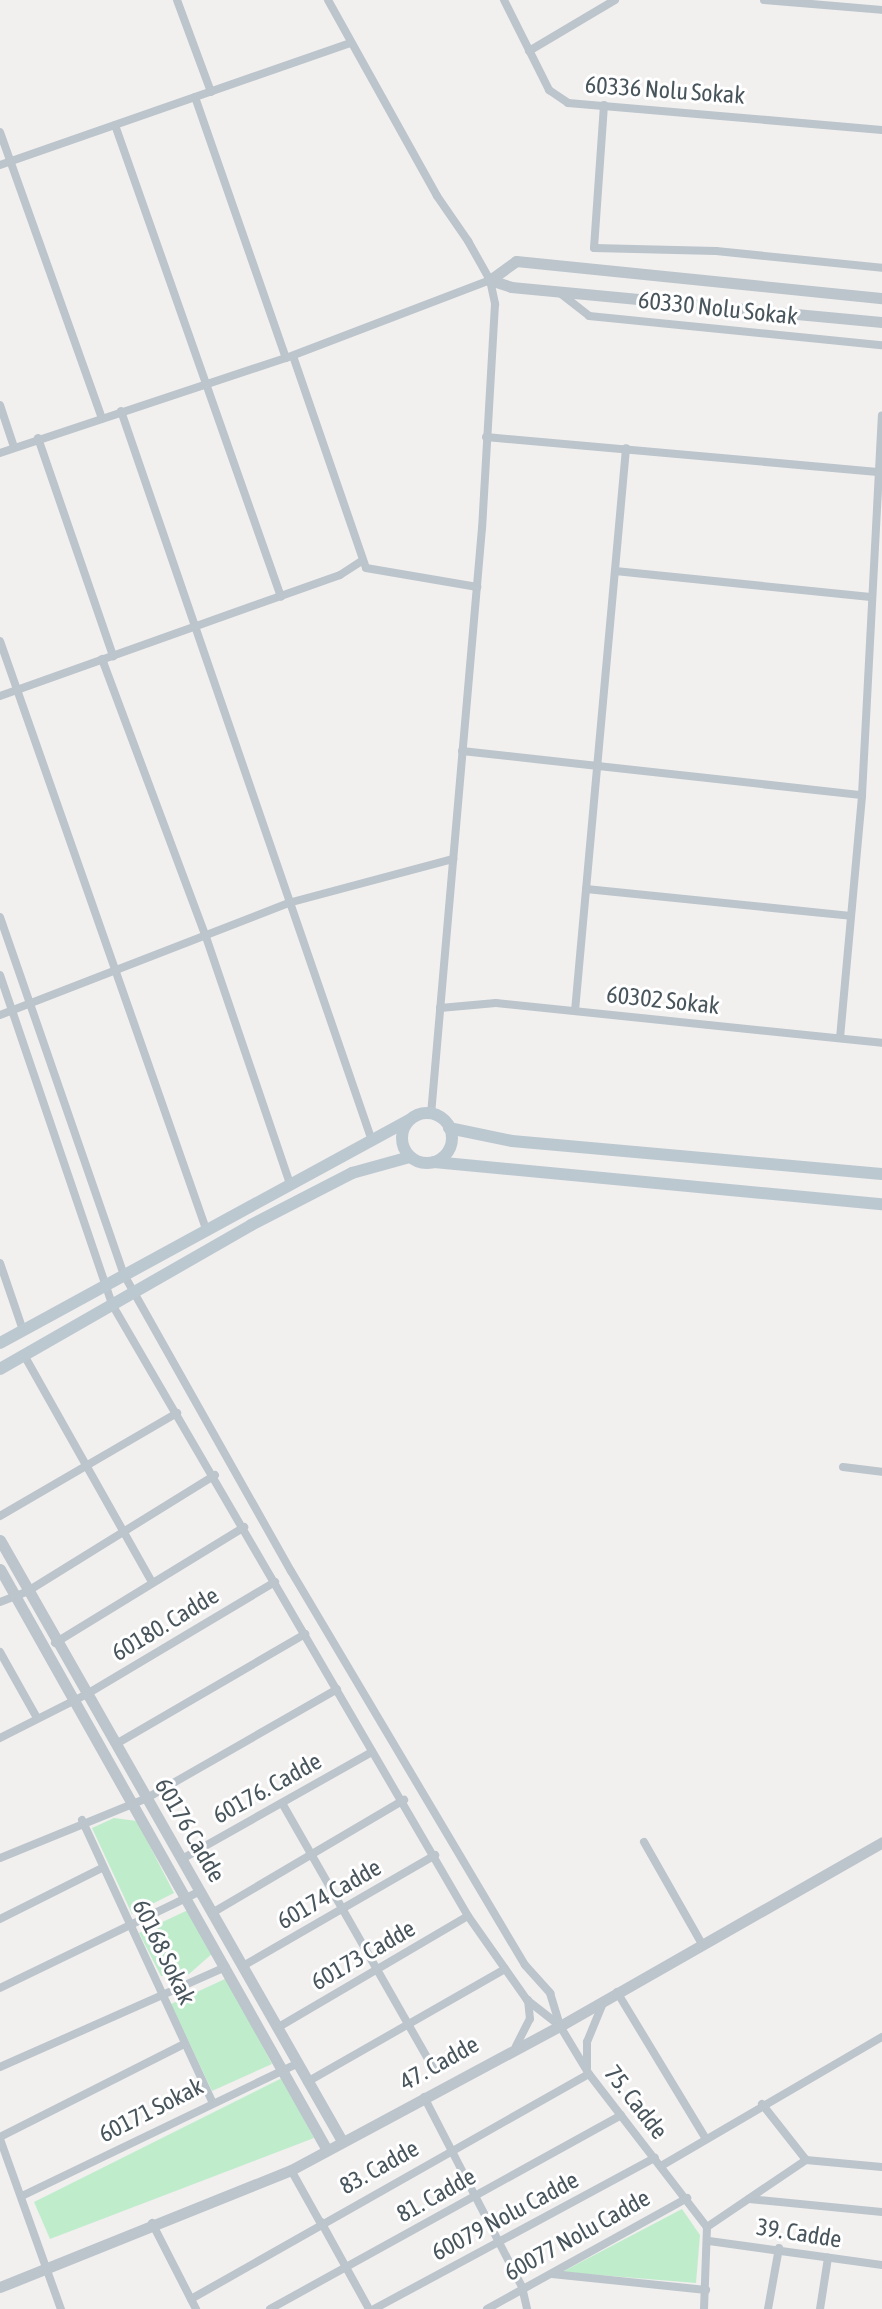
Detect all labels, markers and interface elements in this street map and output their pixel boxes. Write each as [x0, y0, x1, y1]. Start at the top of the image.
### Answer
street label: 60336 Nolu Sokak [584, 70, 746, 110]
street label: 60330 Nolu Sokak [637, 285, 799, 331]
street label: 60302 Sokak [605, 980, 721, 1020]
street label: 60180. Cadde [106, 1581, 224, 1667]
street label: 60176. Cadde [208, 1746, 326, 1830]
street label: 60176 Cadde [149, 1773, 231, 1887]
street label: 60174 Cadde [272, 1853, 386, 1935]
street label: 60168 Sokak [126, 1895, 202, 2009]
street label: 60173 Cadde [306, 1914, 420, 1996]
street label: 47. Cadde [395, 2030, 483, 2096]
street label: 75. Cadde [598, 2059, 674, 2145]
street label: 60171 Sokak [94, 2071, 208, 2149]
street label: 83. Cadde [335, 2134, 423, 2200]
street label: 81. Cadde [392, 2162, 480, 2228]
street label: 60079 Nolu Cadde [427, 2165, 583, 2267]
street label: 60077 Nolu Cadde [499, 2183, 655, 2287]
street label: 39. Cadde [754, 2212, 844, 2254]

